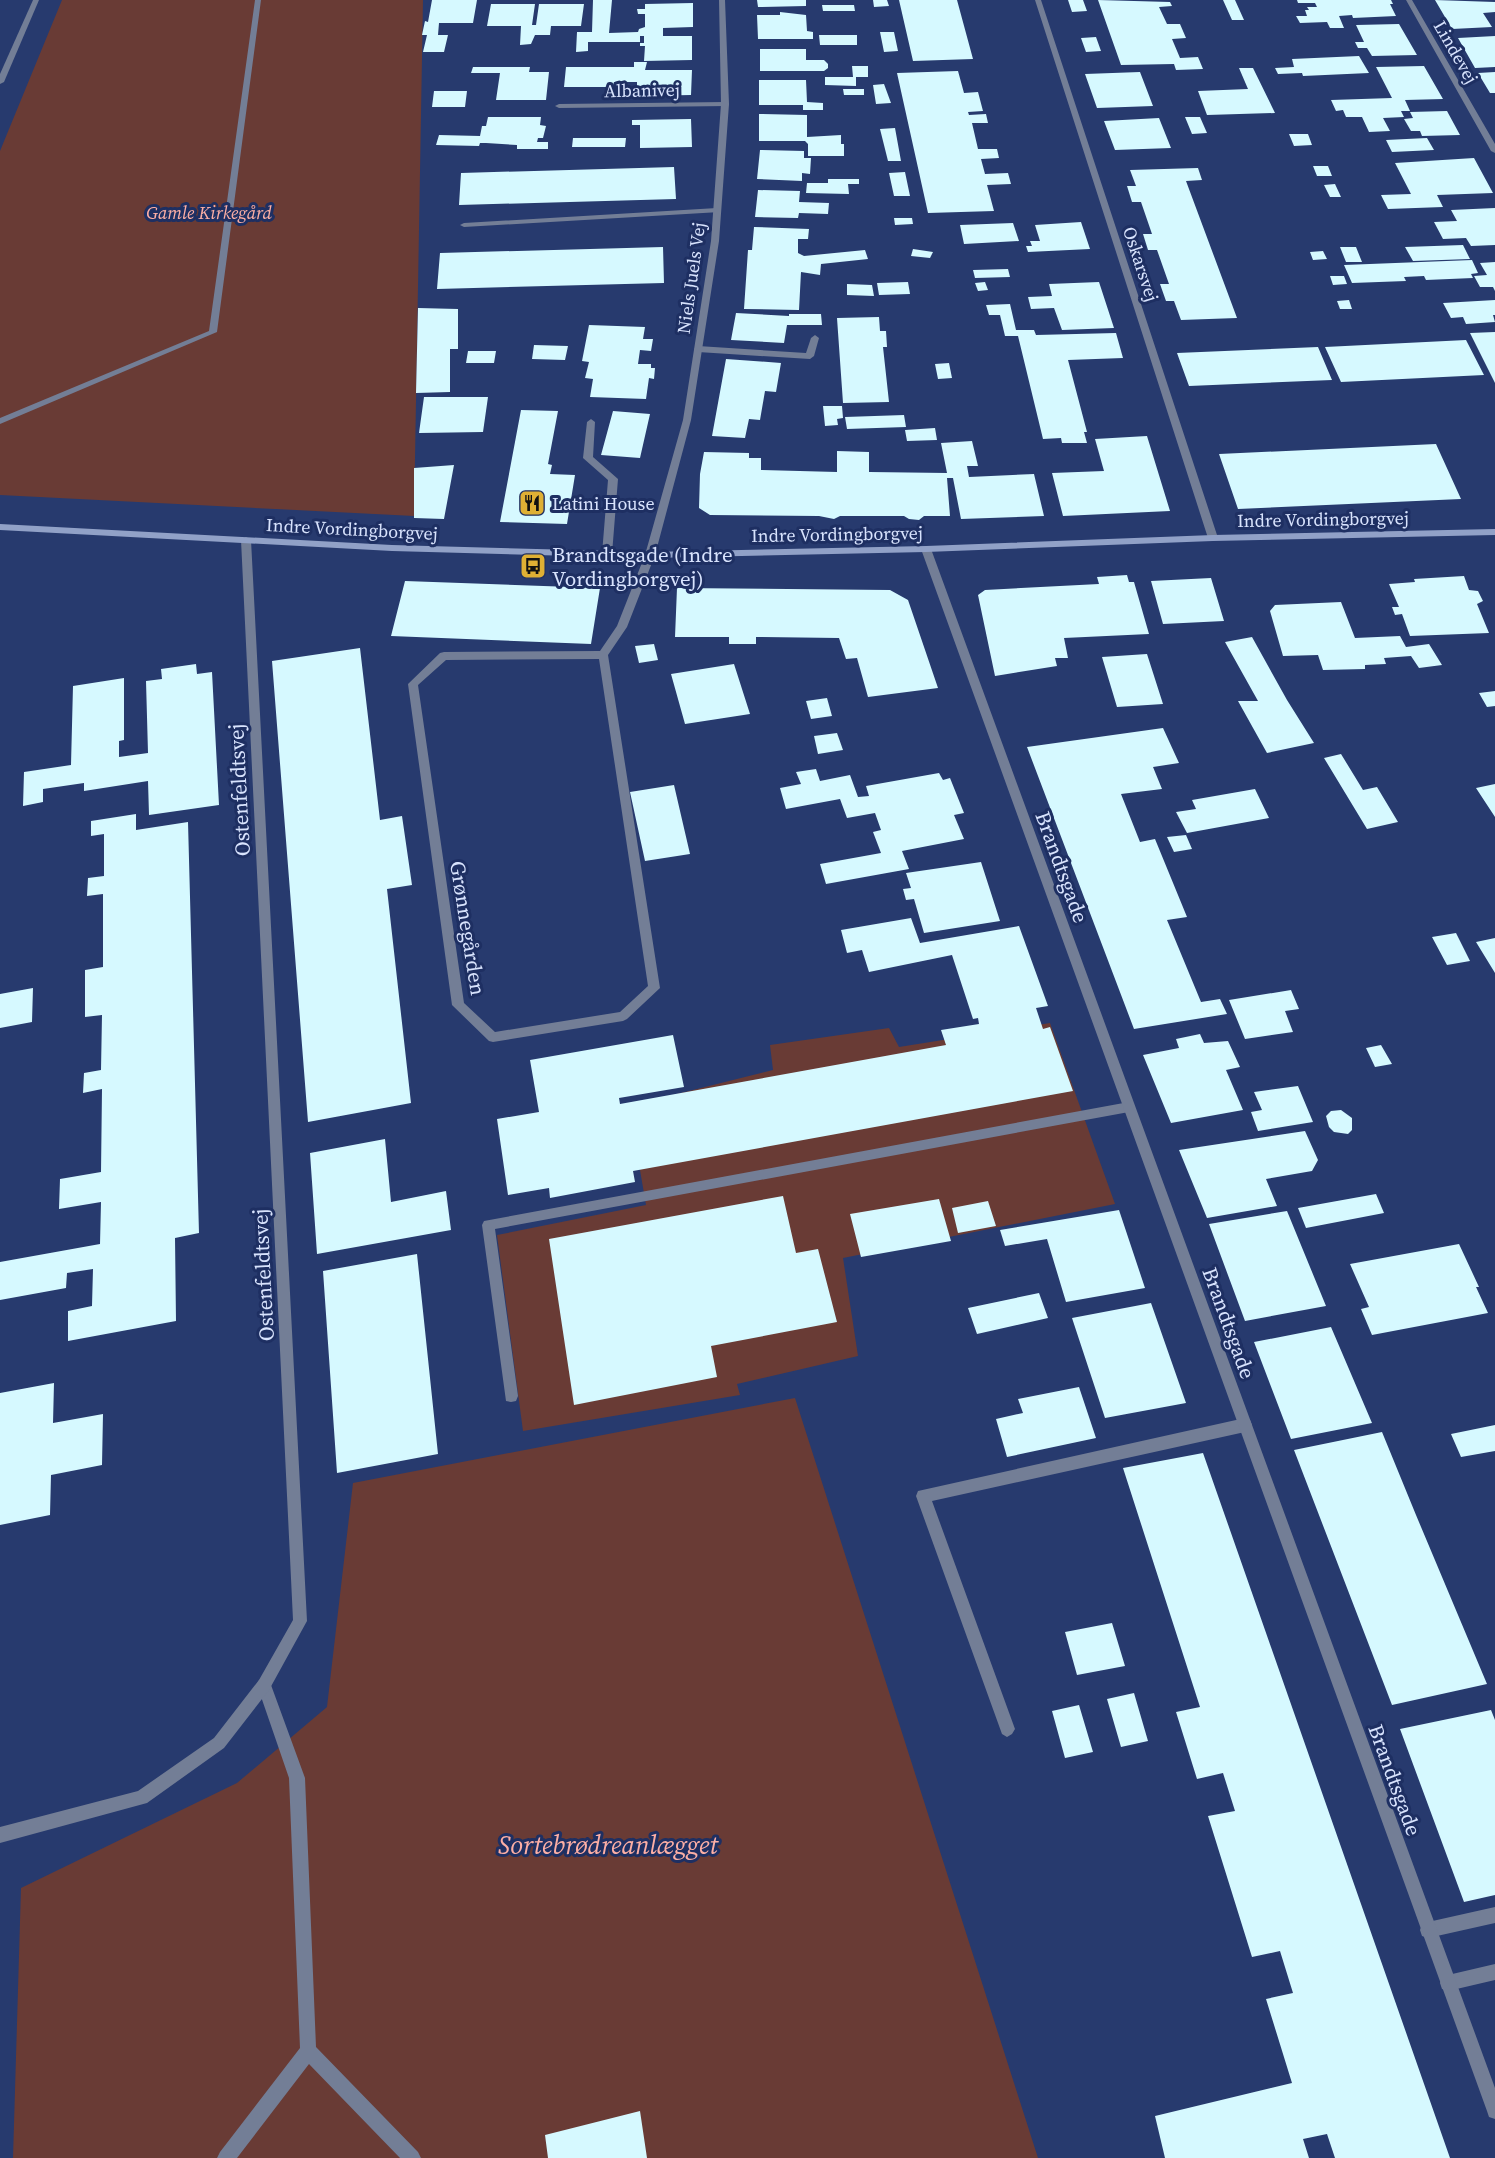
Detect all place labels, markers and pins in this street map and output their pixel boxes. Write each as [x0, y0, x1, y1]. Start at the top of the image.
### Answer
restaurant icon: Latini House [517, 488, 547, 518]
place label: Latini House [552, 491, 655, 516]
place label: Brandtsgade (Indre Vordingborgvej) [552, 540, 733, 593]
bus stop icon: Brandtsgade (Indre Vordingborgvej) [518, 551, 548, 581]

